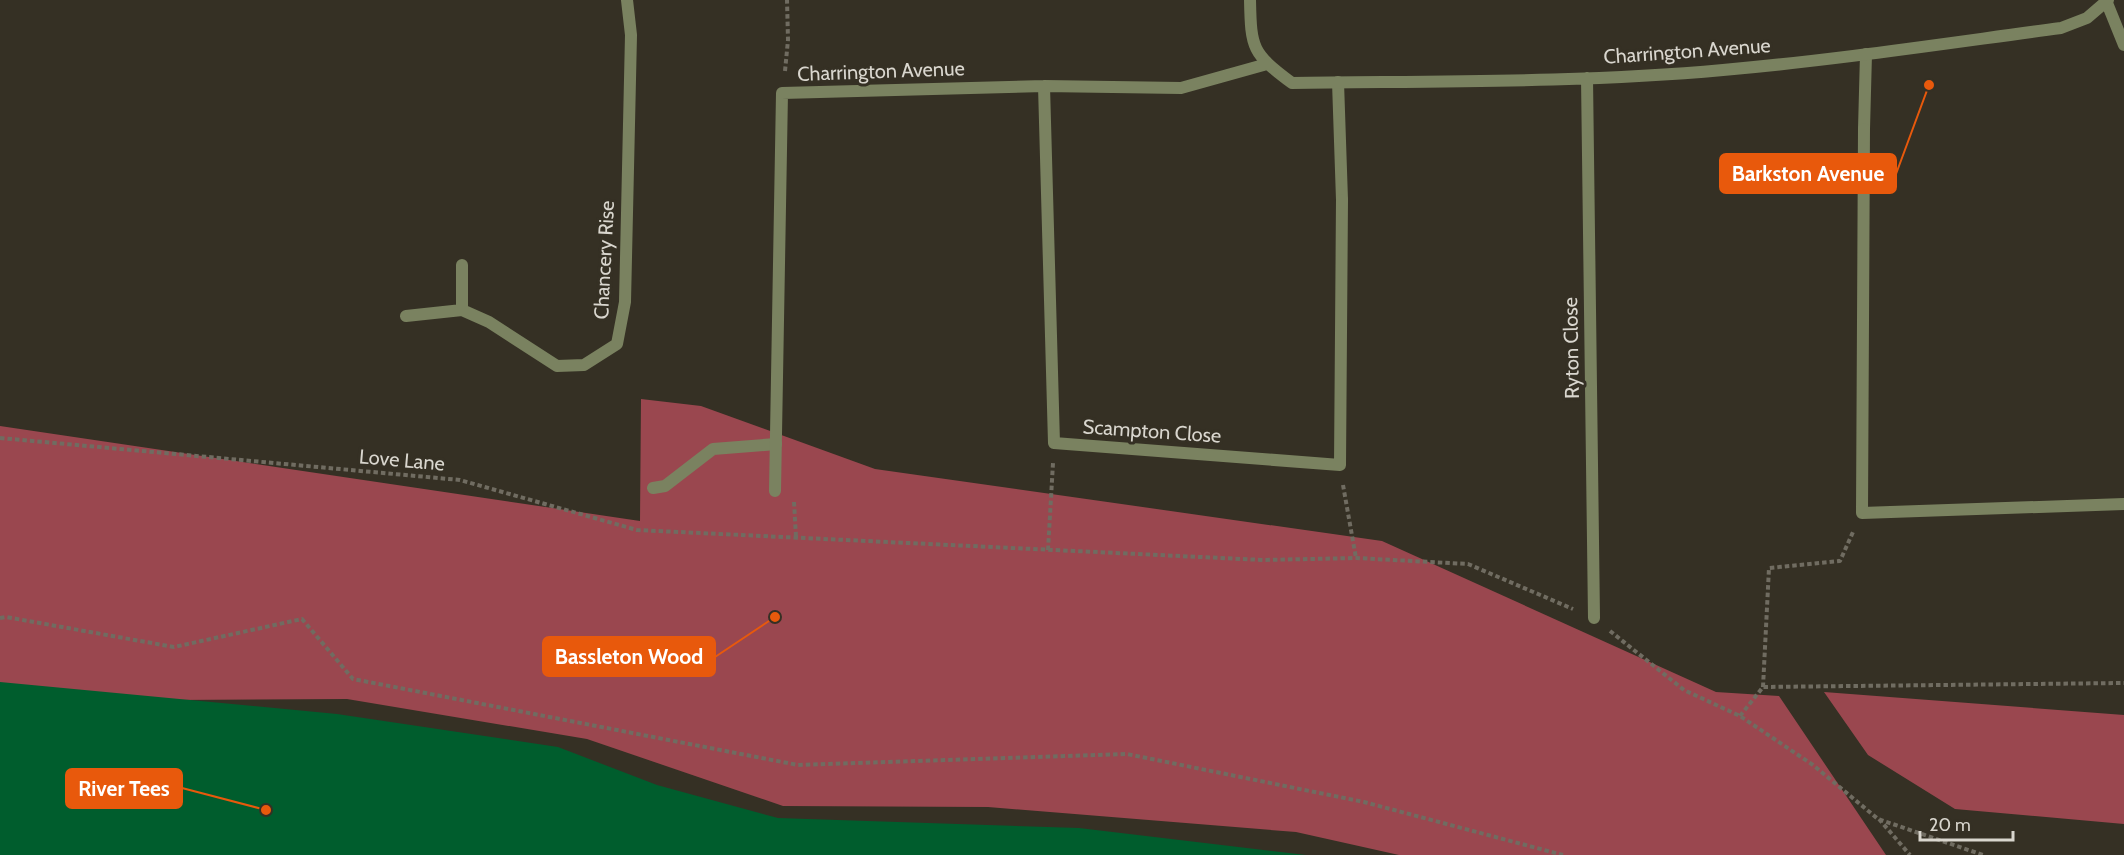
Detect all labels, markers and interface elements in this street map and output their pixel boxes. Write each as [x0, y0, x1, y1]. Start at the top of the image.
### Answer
street label: Charrington Avenue [1603, 33, 1771, 69]
street label: Charrington Avenue [797, 56, 965, 86]
callout: Barkston Avenue [1720, 154, 1896, 193]
text: Barkston Avenue [1732, 161, 1884, 186]
street label: Chancery Rise [589, 200, 619, 320]
street label: Ryton Close [1558, 297, 1584, 399]
street label: Scampton Close [1082, 414, 1222, 448]
street label: Love Lane [358, 444, 446, 476]
callout: Bassleton Wood [543, 637, 715, 676]
text: Bassleton Wood [555, 644, 703, 669]
callout: River Tees [66, 769, 182, 808]
text: River Tees [78, 776, 170, 801]
scale bar [1920, 804, 2013, 842]
text: 20 m [1929, 814, 1971, 836]

